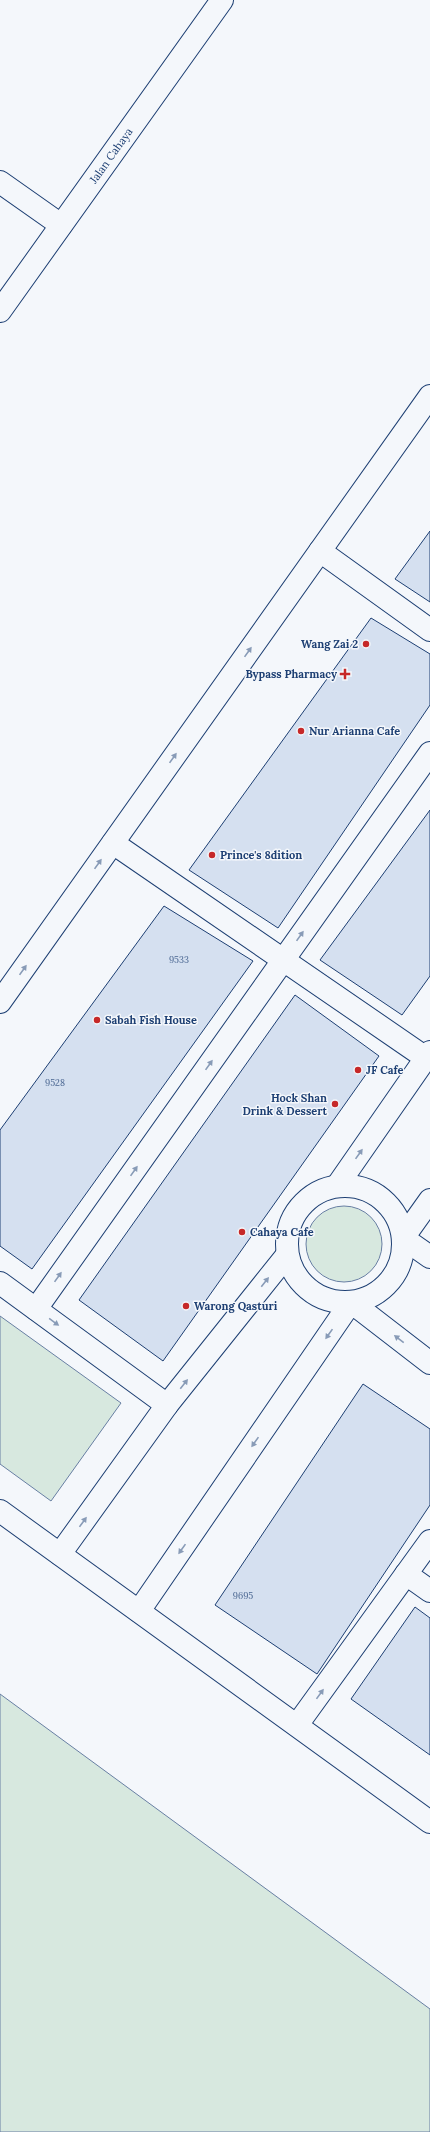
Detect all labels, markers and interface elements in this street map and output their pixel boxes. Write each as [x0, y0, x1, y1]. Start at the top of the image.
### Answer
street label: Jalan Cahaya [86, 125, 136, 187]
place label: Wang Zai 2 [301, 637, 358, 651]
marker: Wang Zai 2 [361, 639, 371, 649]
one-way arrow [244, 647, 252, 658]
place label: Bypass Pharmacy [245, 667, 338, 681]
marker: Bypass Pharmacy [340, 669, 350, 679]
place label: Nur Arianna Cafe [309, 724, 400, 738]
marker: Nur Arianna Cafe [296, 726, 306, 736]
one-way arrow [169, 753, 177, 764]
place label: Prince's 8dition [220, 848, 302, 862]
marker: Prince's 8dition [207, 850, 217, 860]
one-way arrow [94, 859, 102, 870]
one-way arrow [296, 931, 304, 942]
house number: 9533 [169, 954, 189, 965]
one-way arrow [19, 965, 27, 976]
place label: Sabah Fish House [105, 1013, 197, 1027]
marker: Sabah Fish House [92, 1015, 102, 1025]
one-way arrow [205, 1060, 213, 1070]
place label: JF Cafe [366, 1063, 403, 1077]
marker: JF Cafe [353, 1065, 363, 1075]
house number: 9528 [45, 1077, 65, 1088]
place label: Hock Shan Drink & Dessert [242, 1091, 327, 1118]
marker: Hock Shan Drink & Dessert [330, 1099, 340, 1109]
one-way arrow [355, 1149, 363, 1159]
one-way arrow [129, 1166, 137, 1176]
place label: Cahaya Cafe [250, 1225, 314, 1239]
marker: Cahaya Cafe [237, 1227, 247, 1237]
one-way arrow [54, 1272, 62, 1282]
one-way arrow [261, 1276, 270, 1287]
place label: Warong Qasturi [194, 1299, 278, 1313]
marker: Warong Qasturi [181, 1301, 191, 1311]
one-way arrow [49, 1318, 59, 1326]
one-way arrow [325, 1329, 333, 1340]
one-way arrow [394, 1335, 405, 1343]
one-way arrow [180, 1378, 189, 1389]
one-way arrow [251, 1436, 259, 1447]
one-way arrow [79, 1517, 87, 1528]
one-way arrow [178, 1543, 186, 1554]
house number: 9695 [233, 1590, 253, 1601]
one-way arrow [316, 1688, 324, 1699]

